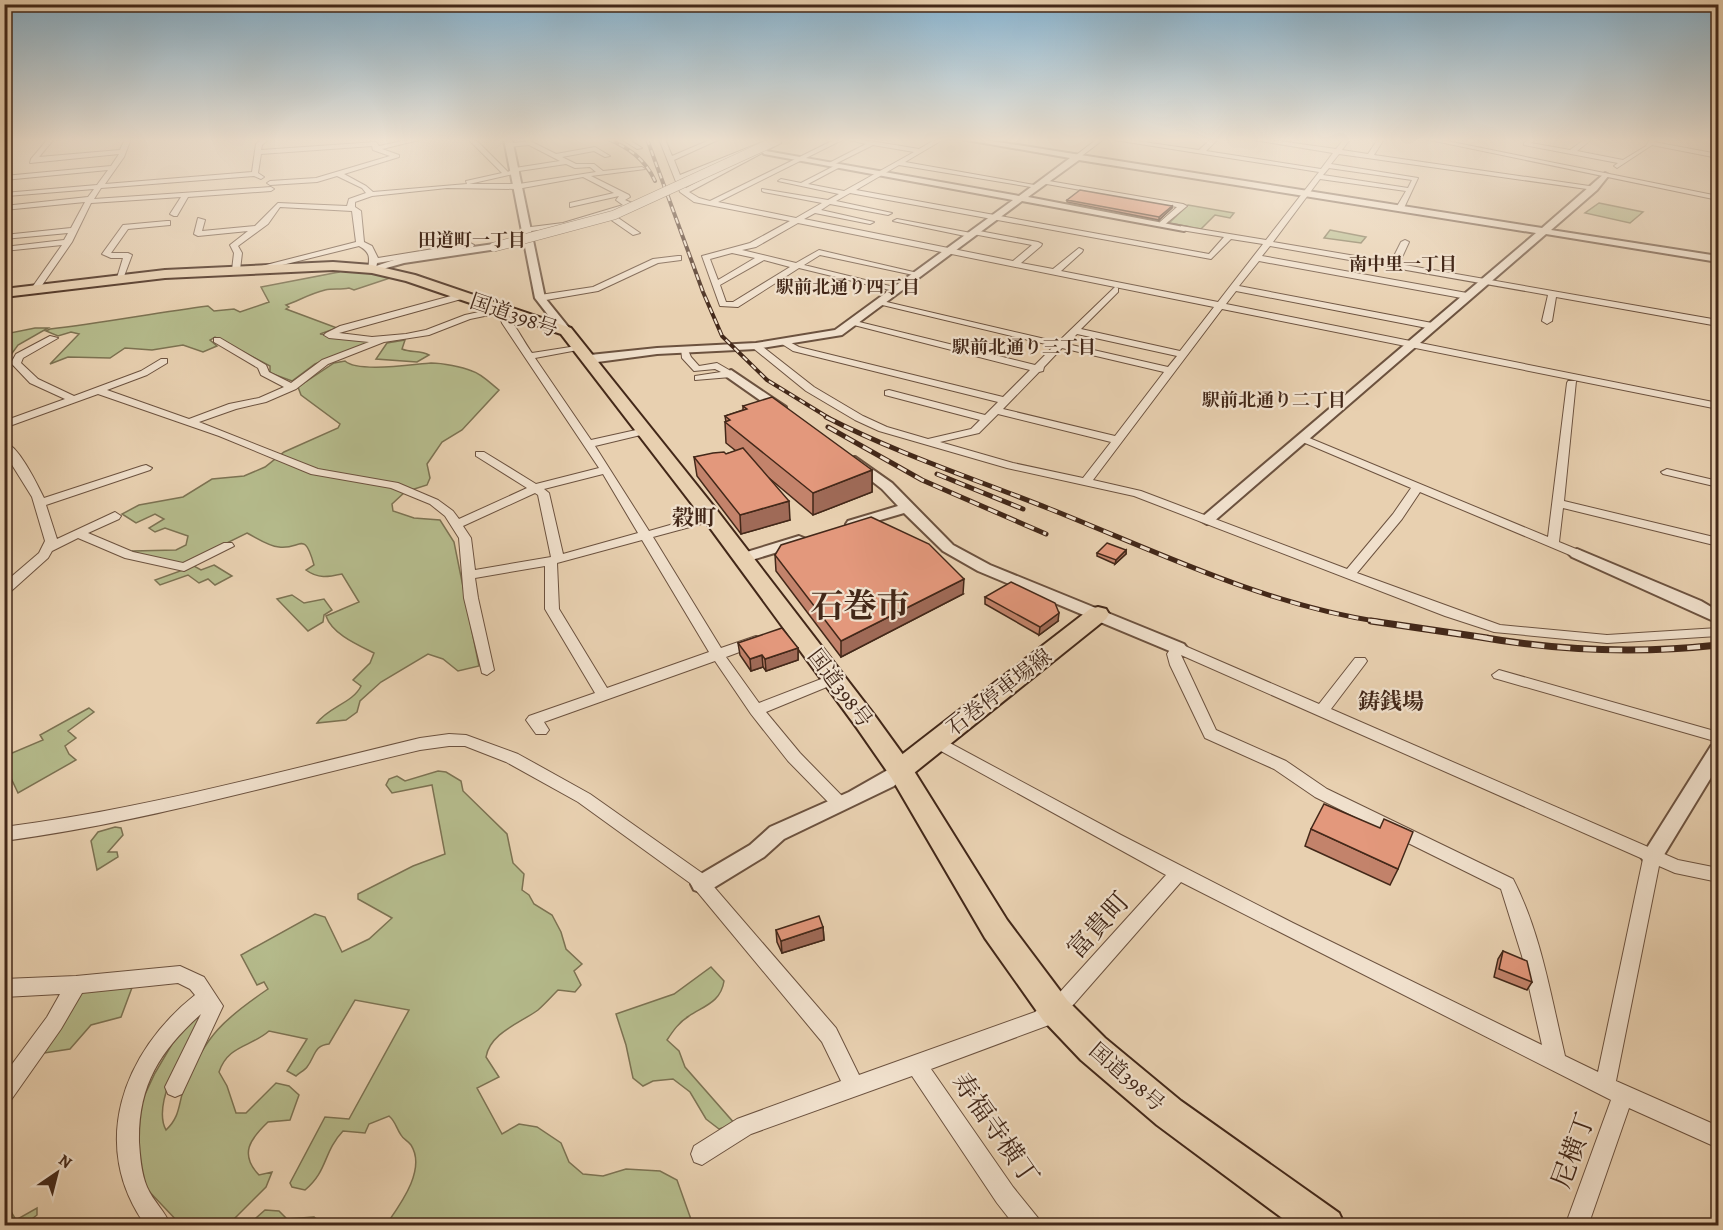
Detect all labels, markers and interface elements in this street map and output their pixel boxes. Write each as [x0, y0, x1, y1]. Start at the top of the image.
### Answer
district label: 田道町一丁目 [418, 228, 526, 252]
district label: 南中里一丁目 [1349, 252, 1457, 276]
district label: 駅前北通り四丁目 [776, 275, 920, 299]
street label: 国道398号 [466, 287, 562, 343]
district label: 駅前北通り三丁目 [952, 335, 1096, 359]
district label: 駅前北通り二丁目 [1202, 388, 1346, 412]
district label: 穀町 [672, 503, 716, 533]
district label: 石巻市 [811, 583, 910, 628]
street label: 石巻停車場線 [941, 642, 1057, 742]
street label: 国道398号 [801, 643, 879, 733]
district label: 鋳銭場 [1358, 687, 1424, 717]
street label: 富貴町 [1059, 885, 1137, 966]
street label: 国道398号 [1083, 1036, 1171, 1118]
street label: 寿福寺横丁 [944, 1066, 1047, 1193]
street label: 尼横丁 [1544, 1108, 1603, 1193]
north arrow [27, 1143, 87, 1203]
text: N [54, 1149, 76, 1174]

